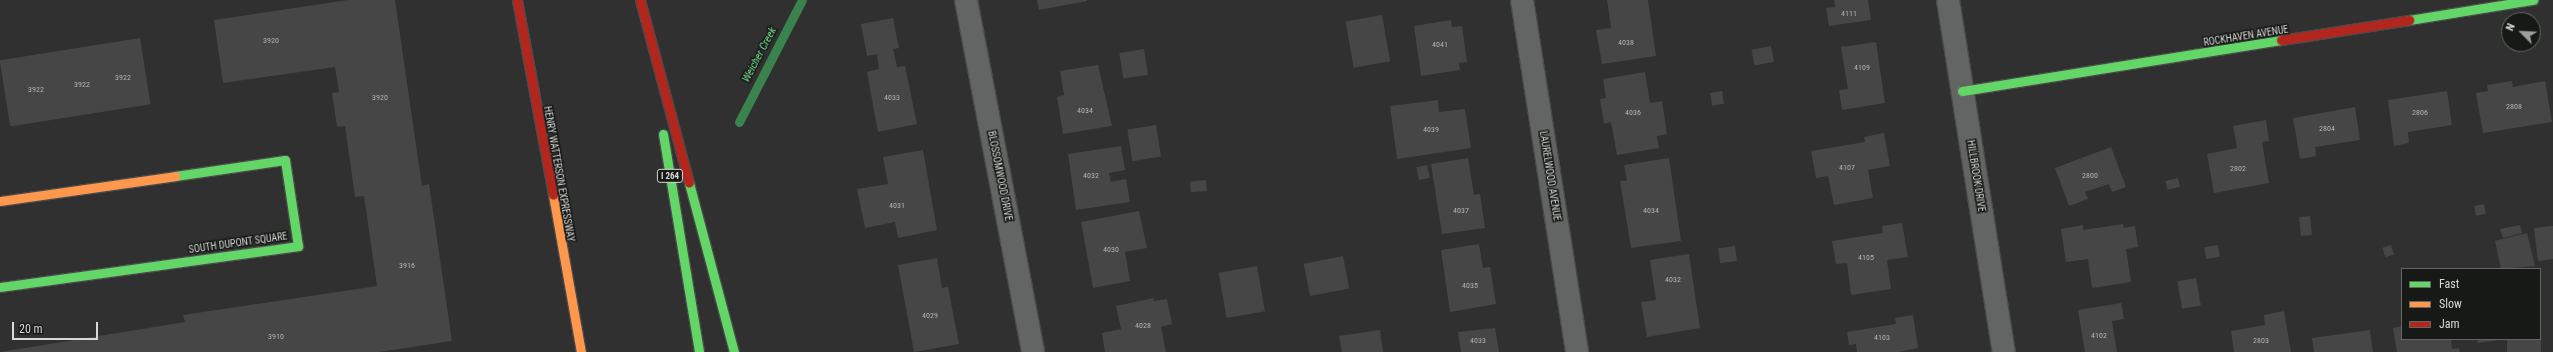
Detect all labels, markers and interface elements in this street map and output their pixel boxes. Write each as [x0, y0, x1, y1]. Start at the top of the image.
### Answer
house number: 4111 [1841, 9, 1857, 19]
north arrow [2501, 12, 2541, 52]
text: N [2503, 22, 2518, 33]
street label: ROCKHAVEN AVENUE [2203, 23, 2289, 49]
water label: Weicher Creek [740, 25, 780, 85]
house number: 3920 [263, 36, 279, 46]
house number: 4038 [1618, 38, 1634, 48]
house number: 4041 [1432, 40, 1448, 50]
house number: 4109 [1854, 63, 1870, 73]
house number: 3922 [115, 73, 131, 83]
house number: 3922 [74, 80, 90, 90]
house number: 3922 [28, 85, 44, 95]
house number: 3920 [372, 93, 388, 103]
house number: 4033 [884, 93, 900, 103]
house number: 2808 [2506, 102, 2522, 112]
street label: HENRY WATTERSON EXPRESSWAY [541, 105, 577, 243]
house number: 4034 [1077, 106, 1093, 116]
house number: 4036 [1625, 108, 1641, 118]
house number: 2806 [2412, 108, 2428, 118]
house number: 2804 [2319, 124, 2335, 134]
house number: 4039 [1423, 125, 1439, 135]
street label: BLOSSOMWOOD DRIVE [985, 130, 1015, 222]
street label: LAURELWOOD AVENUE [1537, 130, 1563, 222]
street label: HILLBROOK DRIVE [1964, 139, 1988, 213]
house number: 4107 [1839, 163, 1855, 173]
house number: 2802 [2230, 164, 2246, 174]
road number: I 264 [656, 169, 684, 183]
house number: 4032 [1083, 171, 1099, 181]
house number: 2800 [2082, 171, 2098, 181]
house number: 4031 [889, 201, 905, 211]
house number: 4037 [1453, 206, 1469, 216]
house number: 4034 [1643, 206, 1659, 216]
street label: SOUTH DUPONT SQUARE [188, 230, 288, 256]
house number: 4030 [1103, 245, 1119, 255]
house number: 4105 [1858, 253, 1874, 263]
house number: 3916 [399, 261, 415, 271]
legend [2401, 268, 2541, 340]
house number: 4032 [1665, 275, 1681, 285]
text: Fast [2439, 277, 2459, 291]
house number: 4035 [1462, 281, 1478, 291]
text: Slow [2439, 297, 2462, 311]
house number: 4029 [922, 311, 938, 321]
scale bar [14, 314, 100, 340]
text: Jam [2439, 317, 2460, 331]
house number: 4028 [1135, 321, 1151, 331]
text: 20 m [19, 322, 43, 336]
house number: 4102 [2091, 331, 2107, 341]
house number: 3910 [268, 332, 284, 342]
house number: 4103 [1874, 333, 1890, 343]
house number: 4033 [1470, 336, 1486, 346]
house number: 2803 [2253, 336, 2269, 346]

